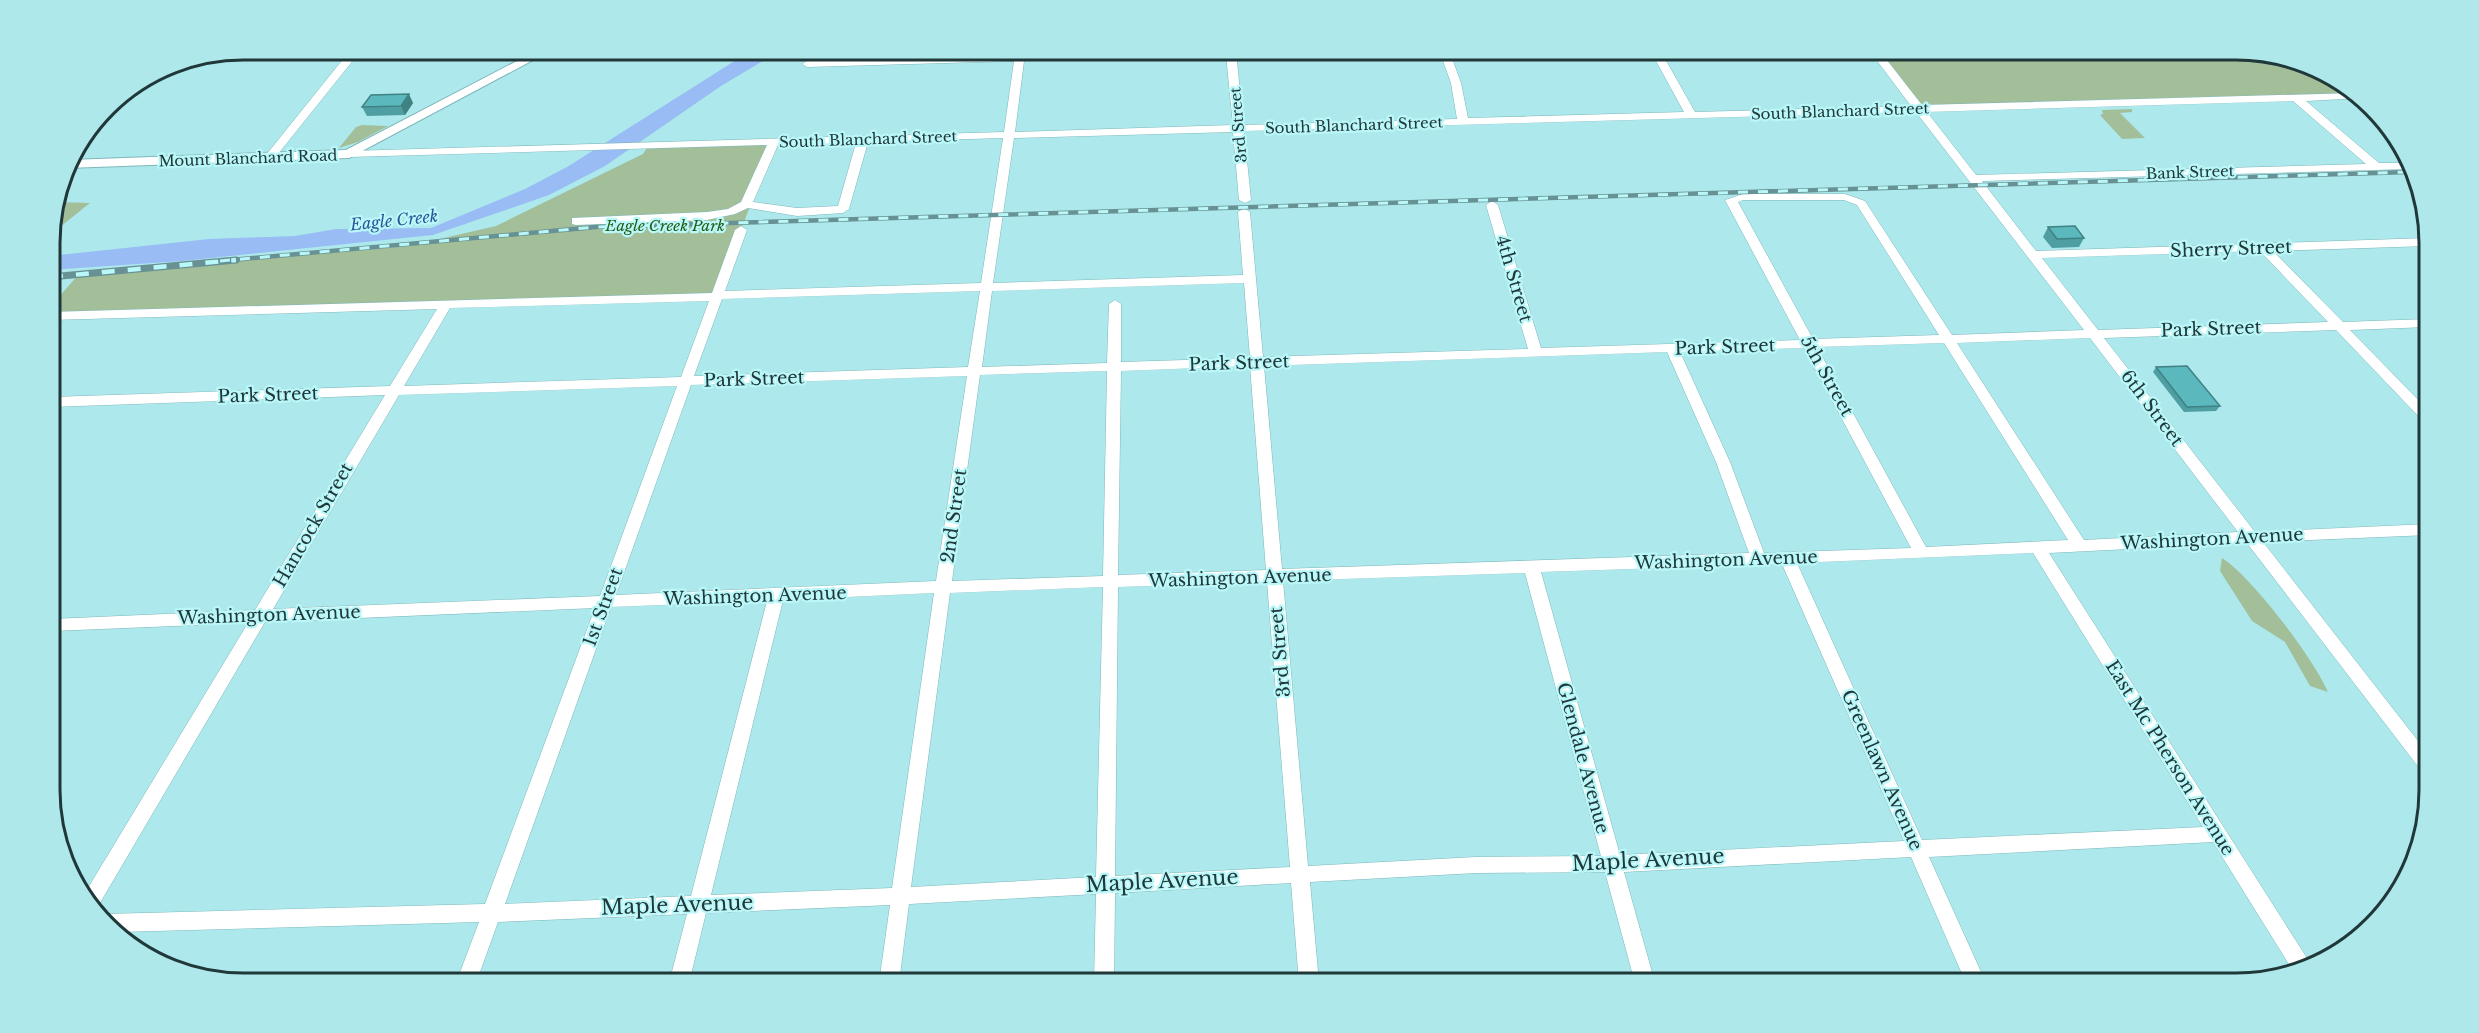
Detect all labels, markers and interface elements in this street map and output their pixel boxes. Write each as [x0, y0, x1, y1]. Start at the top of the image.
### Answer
street label: 3rd Street [1225, 86, 1251, 164]
street label: South Blanchard Street [1751, 98, 1930, 124]
street label: South Blanchard Street [1265, 112, 1444, 138]
street label: South Blanchard Street [779, 126, 958, 152]
street label: Mount Blanchard Road [158, 145, 338, 171]
street label: Bank Street [2145, 161, 2235, 183]
water label: Eagle Creek [348, 205, 439, 235]
park label: Eagle Creek Park [604, 216, 725, 235]
street label: 4th Street [1491, 233, 1537, 325]
street label: Sherry Street [2170, 236, 2292, 262]
street label: Park Street [2160, 316, 2262, 342]
street label: 5th Street [1796, 332, 1858, 420]
street label: Park Street [1674, 334, 1776, 360]
street label: Park Street [1188, 350, 1290, 376]
street label: 6th Street [2116, 365, 2188, 451]
street label: Park Street [703, 366, 805, 392]
street label: Park Street [217, 382, 319, 408]
street label: Hancock Street [268, 459, 358, 591]
street label: 2nd Street [936, 467, 972, 565]
street label: Washington Avenue [2119, 523, 2304, 555]
street label: Washington Avenue [1633, 546, 1818, 574]
street label: 1st Street [579, 564, 627, 649]
street label: Washington Avenue [1147, 564, 1332, 592]
street label: Washington Avenue [662, 582, 847, 610]
street label: Washington Avenue [176, 601, 361, 629]
street label: 3rd Street [1265, 606, 1295, 698]
street label: East Mc Pherson Avenue [2101, 656, 2239, 860]
street label: Glendale Avenue [1552, 680, 1614, 836]
street label: Greenlawn Avenue [1837, 686, 1927, 854]
street label: Maple Avenue [1571, 843, 1725, 877]
street label: Maple Avenue [1085, 864, 1239, 898]
street label: Maple Avenue [600, 889, 754, 921]

